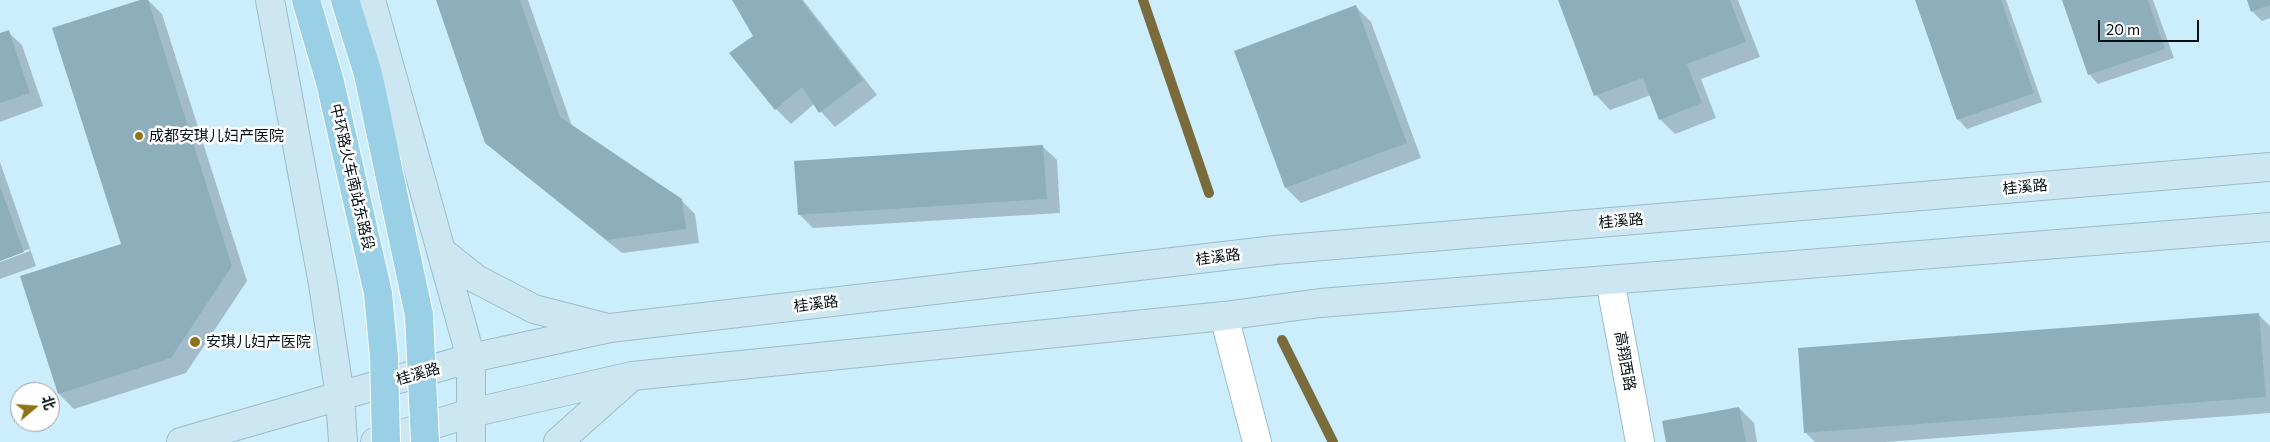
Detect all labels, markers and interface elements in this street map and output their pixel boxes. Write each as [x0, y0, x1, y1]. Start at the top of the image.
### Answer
scale bar [2100, 10, 2201, 42]
text: 20 m [2106, 20, 2140, 38]
street label: 中环路火车南站东路段 [326, 102, 378, 252]
place label: 成都安琪儿妇产医院 [149, 127, 284, 145]
marker: 成都安琪儿妇产医院 [133, 130, 145, 142]
street label: 桂溪路 [2002, 176, 2048, 198]
street label: 桂溪路 [1598, 210, 1644, 232]
street label: 桂溪路 [1195, 245, 1241, 269]
street label: 桂溪路 [793, 292, 839, 316]
street label: 高翔西路 [1611, 330, 1639, 392]
place label: 安琪儿妇产医院 [206, 333, 311, 351]
marker: 安琪儿妇产医院 [188, 335, 202, 349]
street label: 桂溪路 [394, 359, 442, 389]
north arrow [10, 382, 60, 432]
text: 北 [39, 393, 59, 412]

